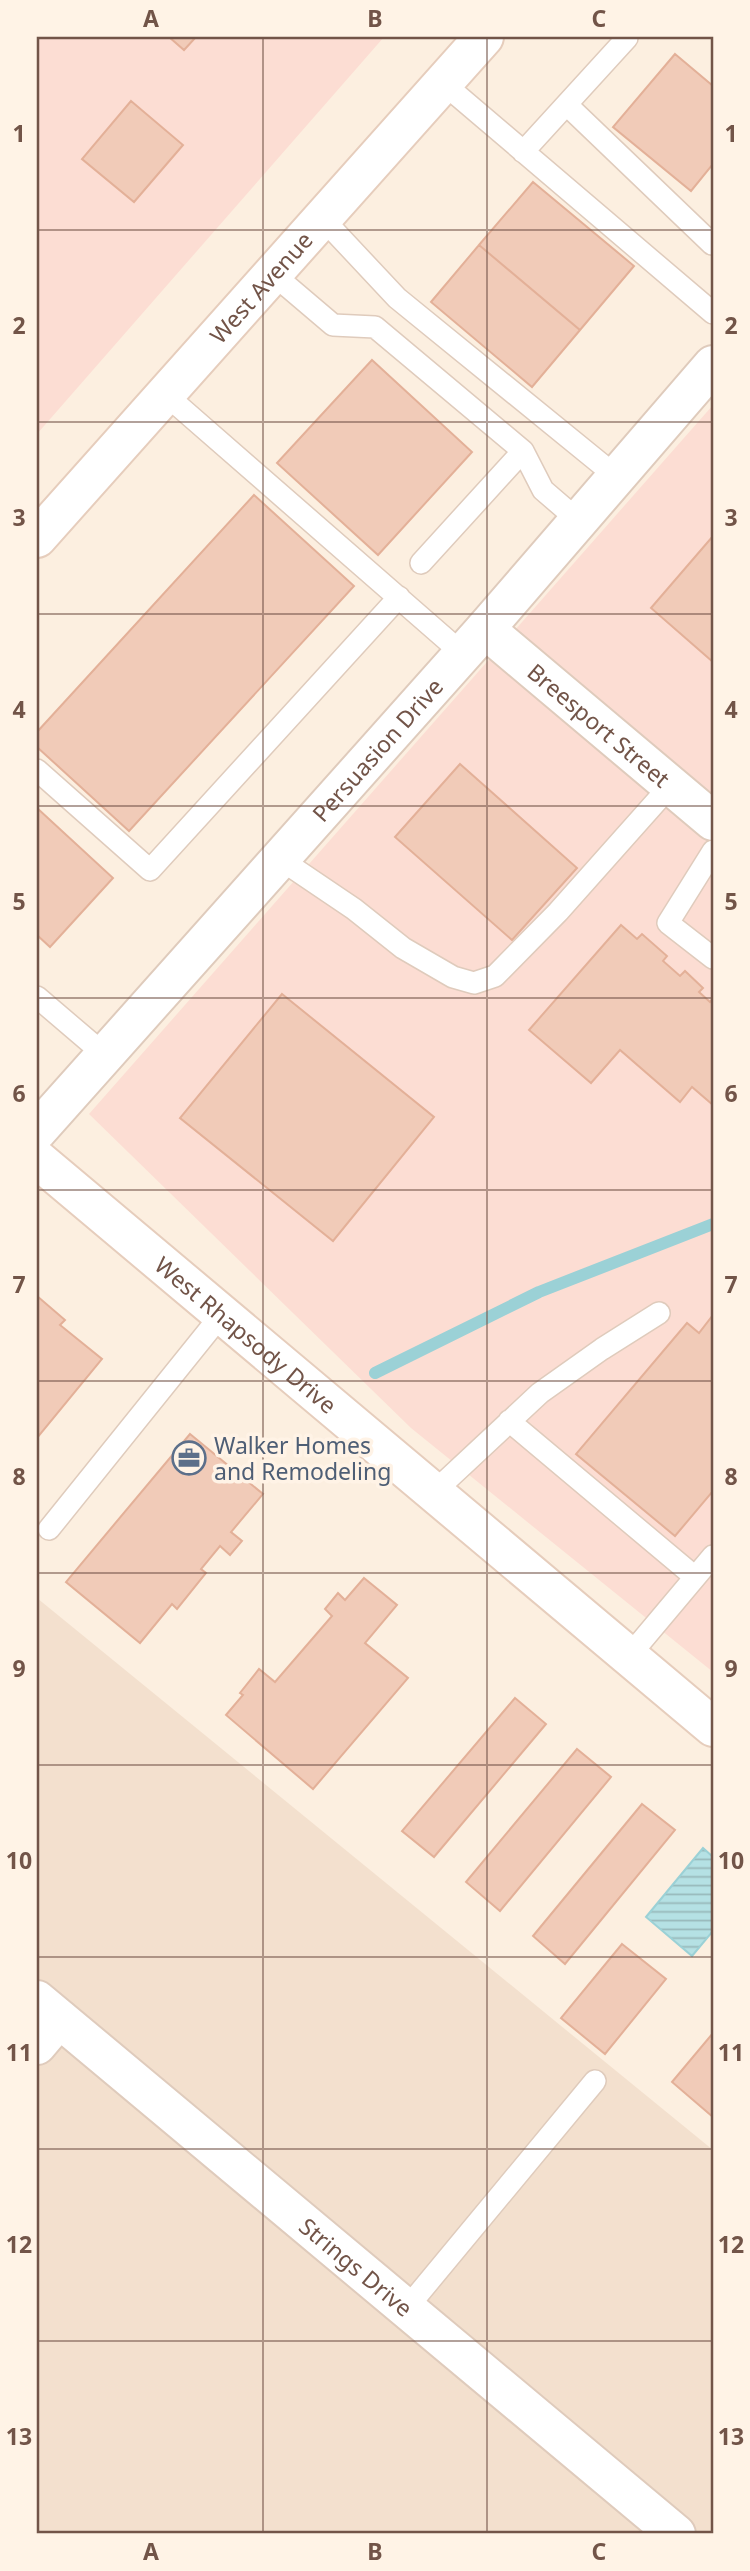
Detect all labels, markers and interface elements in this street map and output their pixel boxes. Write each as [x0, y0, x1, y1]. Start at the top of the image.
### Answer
text: A [143, 2, 159, 34]
text: B [367, 2, 383, 34]
text: C [592, 2, 607, 34]
text: 1 [12, 117, 26, 149]
text: 1 [724, 117, 738, 149]
street label: West Avenue [202, 224, 319, 350]
text: 2 [12, 309, 26, 341]
text: 2 [724, 309, 738, 341]
text: 3 [12, 501, 26, 533]
text: 3 [724, 501, 738, 533]
street label: Breesport Street [521, 656, 677, 794]
street label: Persuasion Drive [305, 671, 450, 829]
text: 4 [12, 693, 26, 725]
text: 4 [724, 693, 738, 725]
text: 5 [12, 885, 26, 917]
text: 5 [724, 885, 738, 917]
text: 6 [12, 1077, 26, 1109]
text: 6 [724, 1077, 738, 1109]
street label: West Rhapsody Drive [148, 1249, 344, 1420]
text: 7 [12, 1268, 26, 1300]
text: 7 [724, 1268, 738, 1300]
place label: Walker Homes and Remodeling [214, 1429, 391, 1487]
office icon: Walker Homes and Remodeling [170, 1439, 208, 1477]
text: 8 [12, 1460, 26, 1492]
text: 8 [724, 1460, 738, 1492]
text: 9 [12, 1652, 26, 1684]
text: 9 [724, 1652, 738, 1684]
text: 10 [6, 1844, 32, 1876]
text: 10 [718, 1844, 744, 1876]
text: 11 [6, 2036, 32, 2068]
text: 11 [718, 2036, 744, 2068]
street label: Strings Drive [293, 2210, 420, 2324]
text: 12 [6, 2228, 32, 2260]
text: 12 [718, 2228, 744, 2260]
text: 13 [6, 2420, 32, 2452]
text: 13 [718, 2420, 744, 2452]
text: A [143, 2535, 159, 2567]
text: B [367, 2535, 383, 2567]
text: C [592, 2535, 607, 2567]

